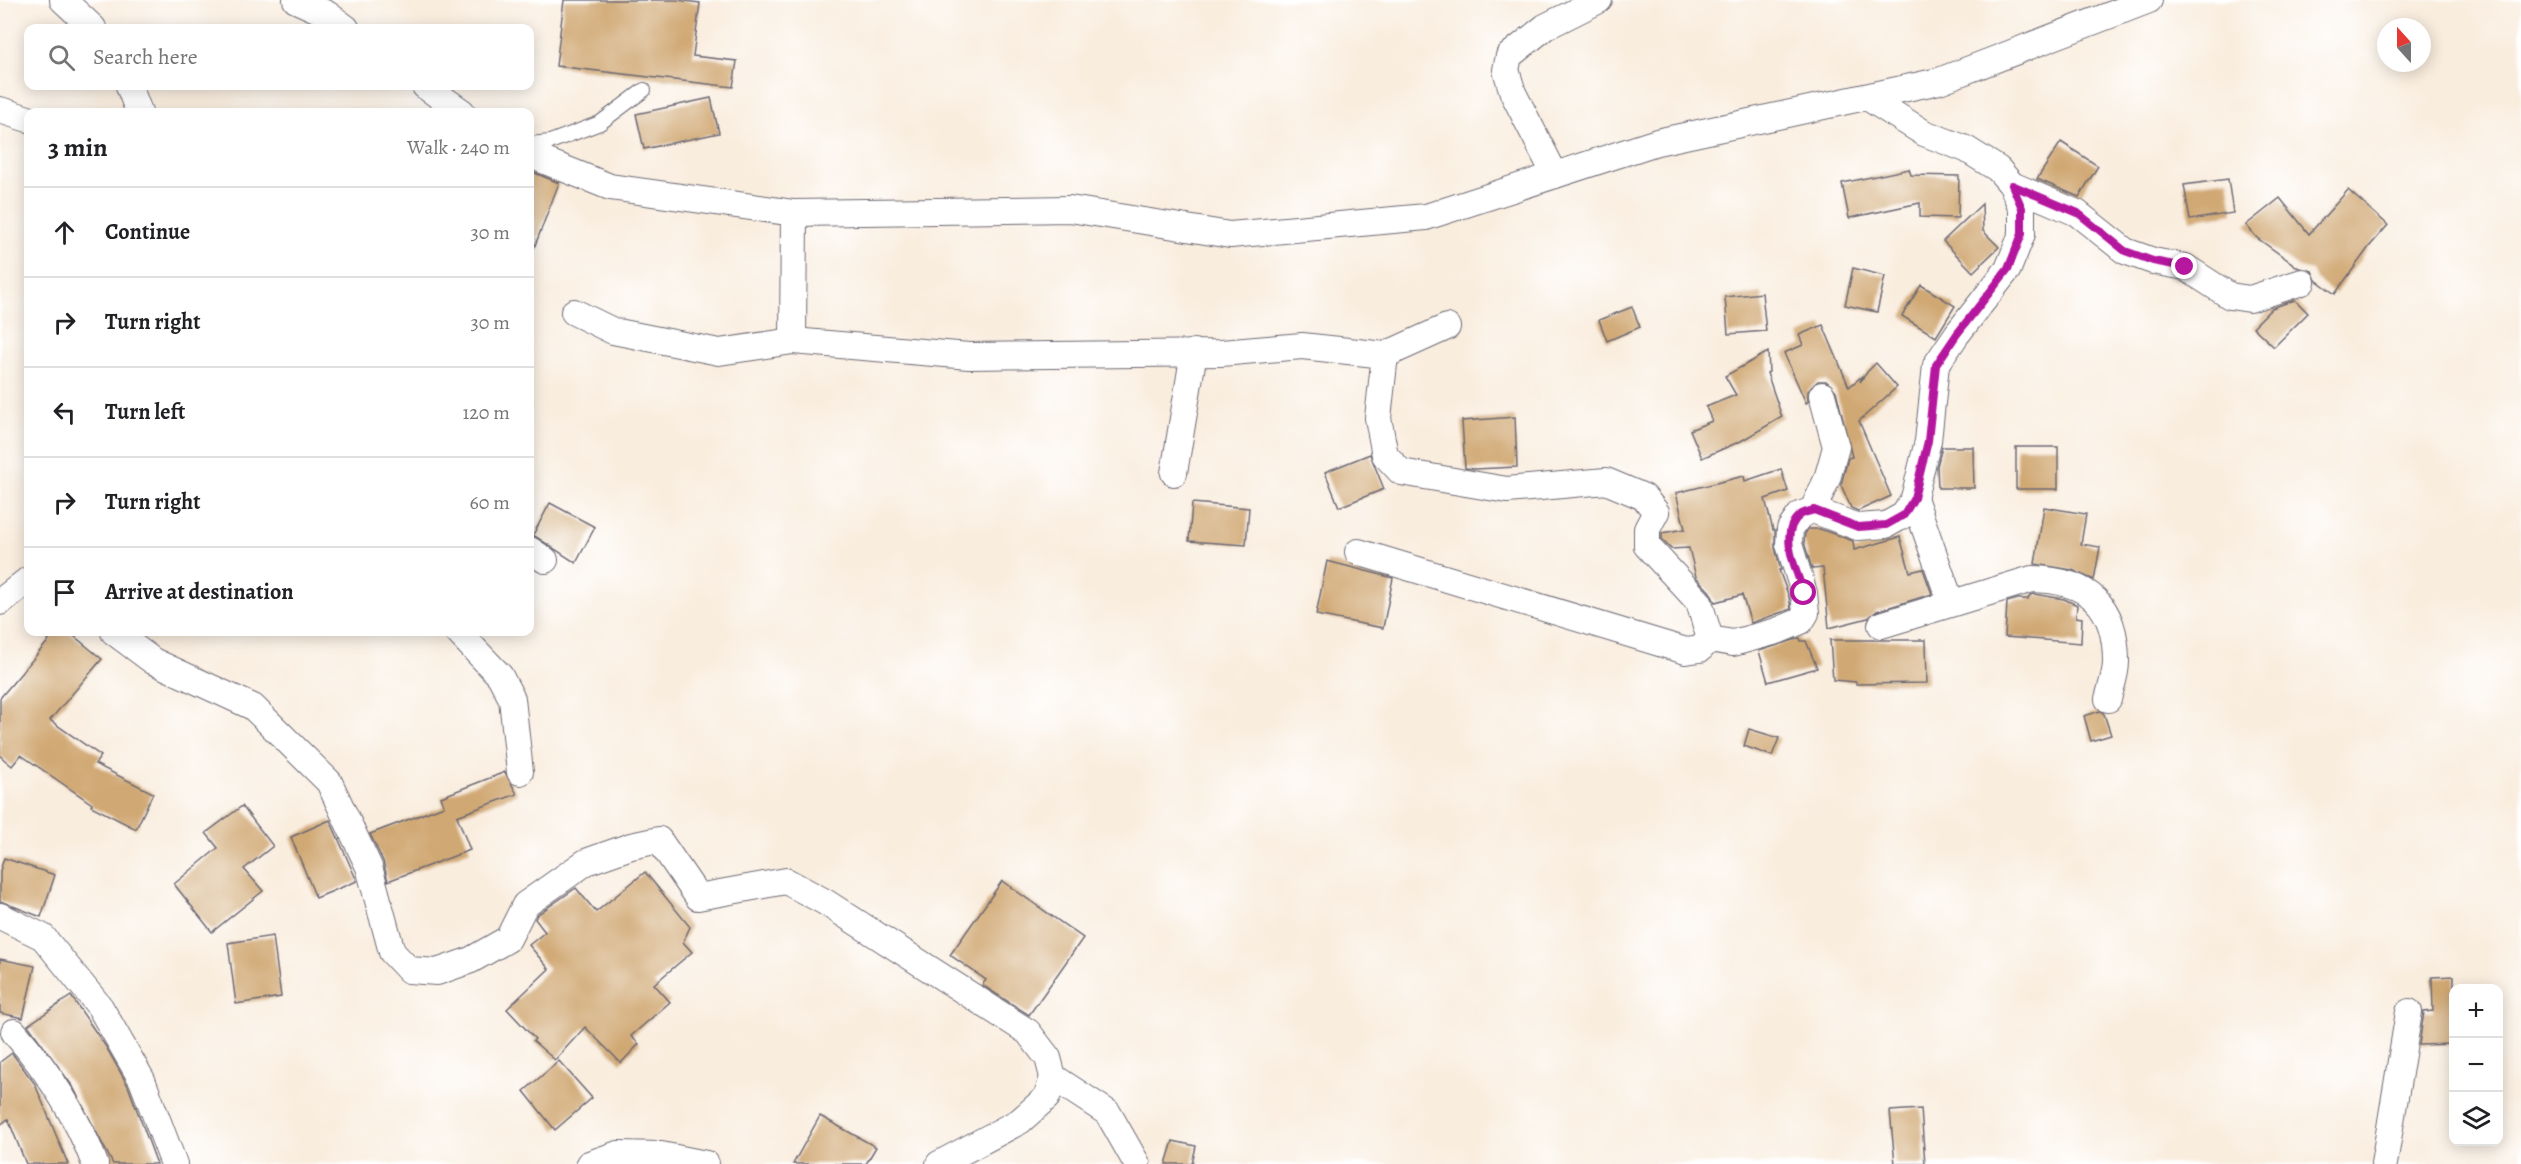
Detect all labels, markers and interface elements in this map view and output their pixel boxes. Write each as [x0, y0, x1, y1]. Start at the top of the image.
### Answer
north arrow [2377, 18, 2431, 72]
search box [24, 24, 534, 90]
icon: search [45, 41, 78, 74]
text: Search here [93, 42, 198, 72]
text: 3 min [48, 130, 108, 165]
text: Walk · 240 m [407, 134, 510, 161]
icon: ahead [48, 216, 81, 249]
text: Continue [105, 217, 190, 247]
text: 30 m [470, 219, 510, 246]
route end [2171, 253, 2197, 279]
icon: right [48, 306, 81, 339]
text: Turn right [105, 307, 201, 337]
text: 30 m [470, 309, 510, 336]
icon: left [48, 396, 81, 429]
text: Turn left [105, 397, 185, 427]
text: 120 m [462, 399, 510, 426]
icon: right [48, 486, 81, 519]
text: Turn right [105, 487, 201, 517]
text: 60 m [470, 489, 510, 516]
icon: arrive [48, 576, 81, 609]
text: Arrive at destination [105, 577, 294, 607]
route start [1790, 579, 1816, 605]
map controls [2449, 984, 2503, 1146]
button: + [2449, 984, 2503, 1038]
button: − [2449, 1038, 2503, 1092]
button: layers [2449, 1092, 2503, 1146]

